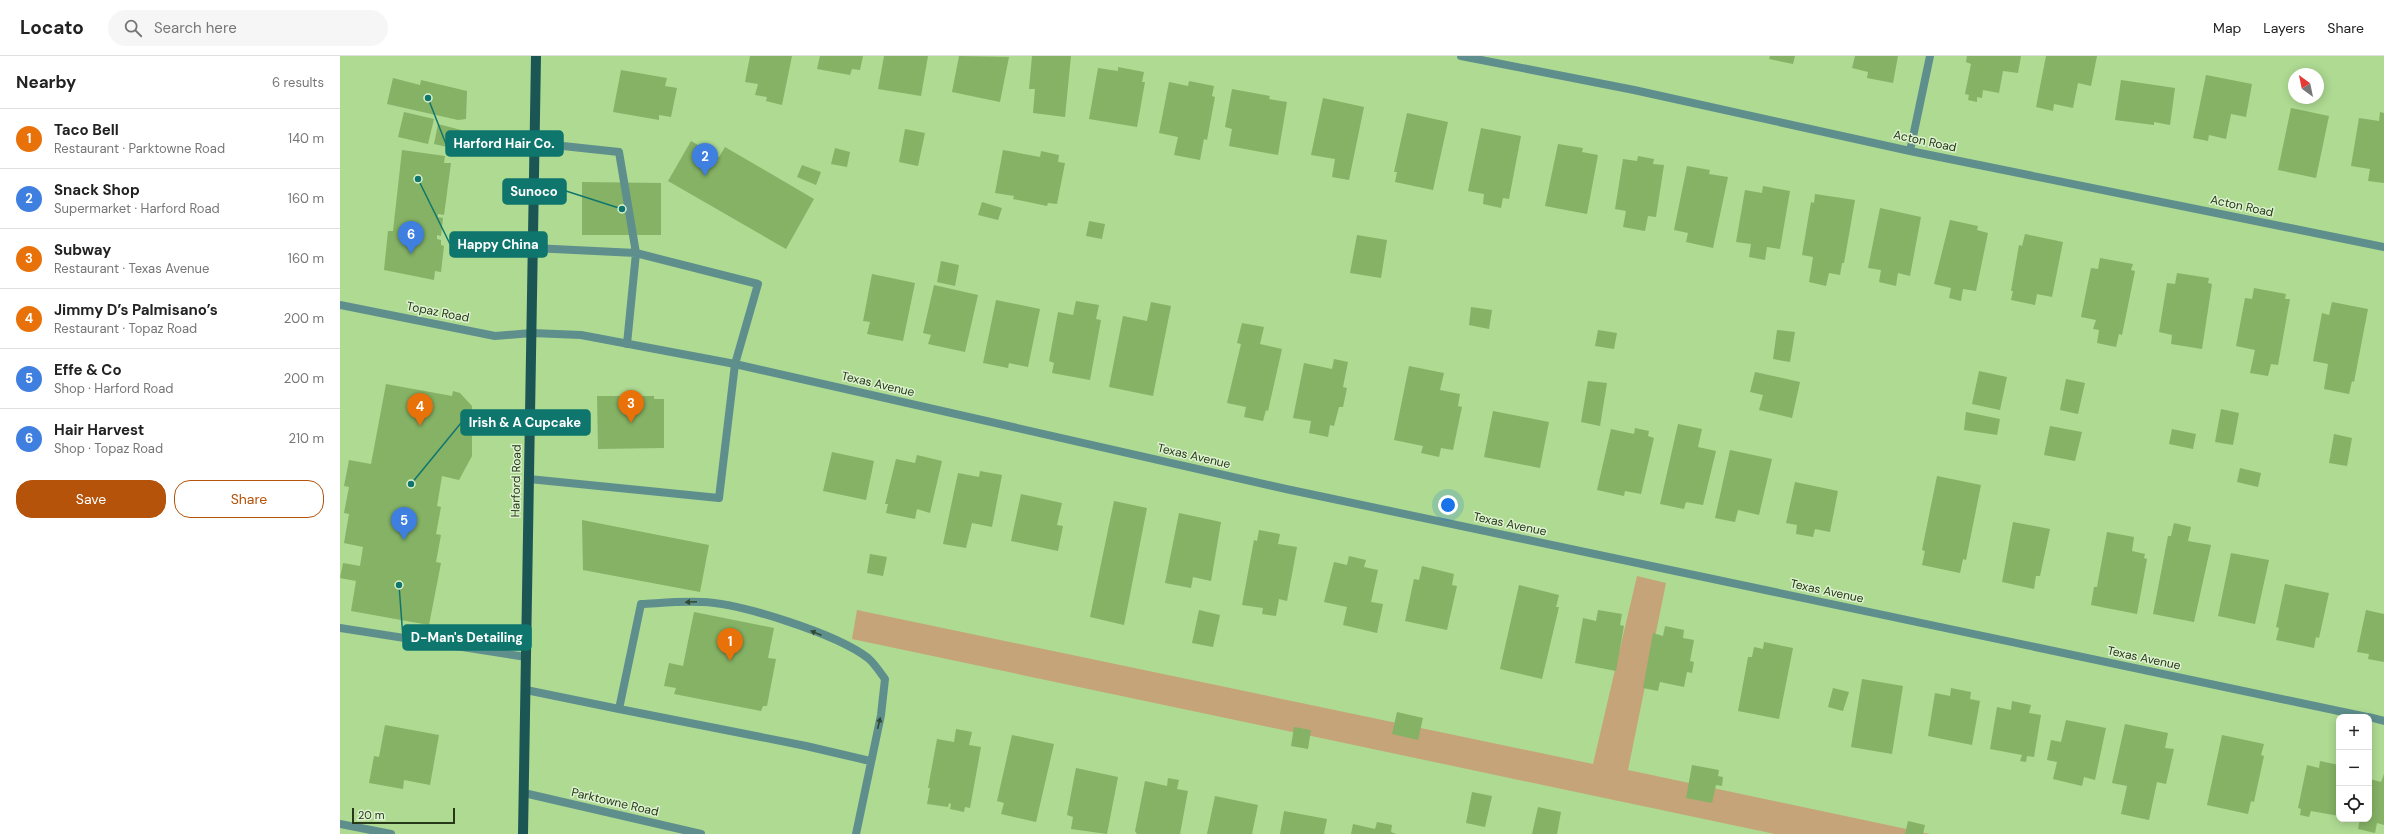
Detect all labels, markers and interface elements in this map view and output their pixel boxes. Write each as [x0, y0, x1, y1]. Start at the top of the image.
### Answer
search box [108, 10, 388, 46]
text: Locato [20, 15, 84, 40]
icon: search [122, 17, 144, 39]
text: Search here [154, 18, 237, 38]
text: Map [2213, 19, 2241, 37]
text: Layers [2263, 19, 2305, 37]
text: Share [2327, 19, 2364, 37]
north arrow [2288, 68, 2324, 104]
text: Nearby [16, 71, 76, 93]
text: 6 results [272, 74, 324, 91]
text: Taco Bell [54, 120, 119, 140]
street label: Acton Road [1892, 127, 1958, 155]
text: 1 [27, 130, 31, 147]
text: 140 m [288, 130, 324, 147]
callout: Harford Hair Co. [446, 131, 563, 156]
text: Harford Hair Co. [453, 135, 555, 152]
text: Restaurant · Parktowne Road [54, 140, 225, 157]
pin: 2 [692, 143, 718, 176]
callout: Sunoco [503, 179, 566, 204]
text: Snack Shop [54, 180, 140, 200]
text: Sunoco [510, 183, 558, 200]
text: 2 [25, 190, 33, 207]
text: 160 m [288, 190, 324, 207]
street label: Acton Road [2209, 192, 2275, 220]
text: Supermarket · Harford Road [54, 200, 220, 217]
pin: 6 [398, 221, 424, 254]
callout: Happy China [450, 232, 547, 257]
text: Happy China [457, 236, 539, 253]
text: Subway [54, 240, 111, 260]
text: 3 [25, 250, 33, 267]
text: 160 m [288, 250, 324, 267]
text: Restaurant · Texas Avenue [54, 260, 209, 277]
street label: Topaz Road [405, 298, 471, 326]
text: Jimmy D’s Palmisano’s [54, 300, 218, 320]
text: 4 [25, 310, 33, 327]
text: 200 m [284, 310, 324, 327]
text: Restaurant · Topaz Road [54, 320, 197, 337]
text: Effe & Co [54, 360, 122, 380]
street label: Texas Avenue [840, 368, 916, 400]
text: 5 [25, 370, 33, 387]
text: 200 m [284, 370, 324, 387]
text: Shop · Harford Road [54, 380, 173, 397]
pin: 3 [618, 390, 644, 423]
pin: 4 [407, 393, 433, 426]
callout: Irish & A Cupcake [461, 410, 590, 435]
text: Irish & A Cupcake [469, 414, 581, 431]
text: Hair Harvest [54, 420, 144, 440]
text: 6 [25, 430, 33, 447]
text: 210 m [289, 430, 324, 447]
text: Shop · Topaz Road [54, 440, 163, 457]
street label: Texas Avenue [1156, 440, 1232, 472]
street label: Harford Road [507, 444, 525, 518]
button: Save [16, 480, 166, 518]
button: Share [174, 480, 324, 518]
your location [1438, 495, 1458, 515]
pin: 5 [391, 507, 417, 540]
street label: Texas Avenue [1472, 508, 1548, 540]
street label: Texas Avenue [1789, 575, 1865, 607]
one-way arrow [684, 599, 697, 605]
callout: D-Man's Detailing [403, 625, 531, 650]
pin: 1 [717, 628, 743, 661]
text: D-Man's Detailing [411, 629, 523, 646]
one-way arrow [810, 629, 822, 635]
street label: Texas Avenue [2106, 642, 2182, 674]
map controls [2336, 714, 2372, 822]
button: + [2336, 714, 2372, 750]
one-way arrow [877, 717, 883, 730]
button: − [2336, 750, 2372, 786]
street label: Parktowne Road [570, 784, 660, 820]
button: locate [2336, 786, 2372, 822]
scale bar [352, 806, 455, 825]
text: 20 m [358, 808, 384, 822]

